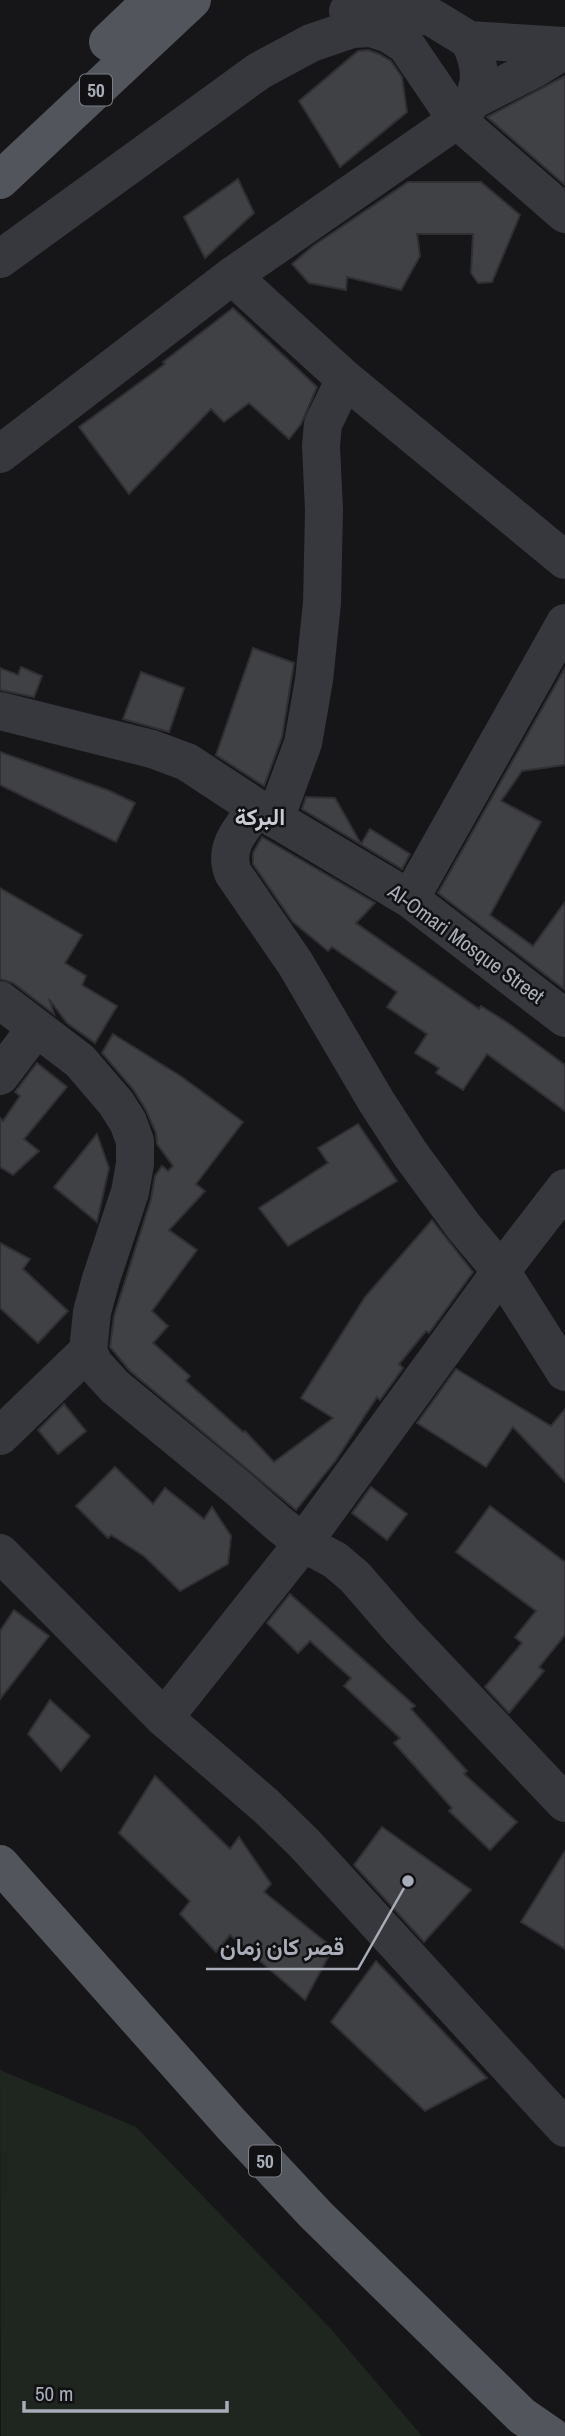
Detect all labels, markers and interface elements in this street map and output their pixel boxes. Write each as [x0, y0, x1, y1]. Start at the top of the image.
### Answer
road number: 50 [80, 74, 112, 106]
district label: البركة [235, 801, 285, 832]
street label: AI-Omari Mosque Street [381, 876, 550, 1010]
callout: قصر كان زمان [206, 1925, 358, 1969]
text: قصر كان زمان [220, 1931, 344, 1962]
road number: 50 [249, 2146, 281, 2176]
scale bar [24, 2370, 228, 2414]
text: 50 m [35, 2379, 73, 2408]

